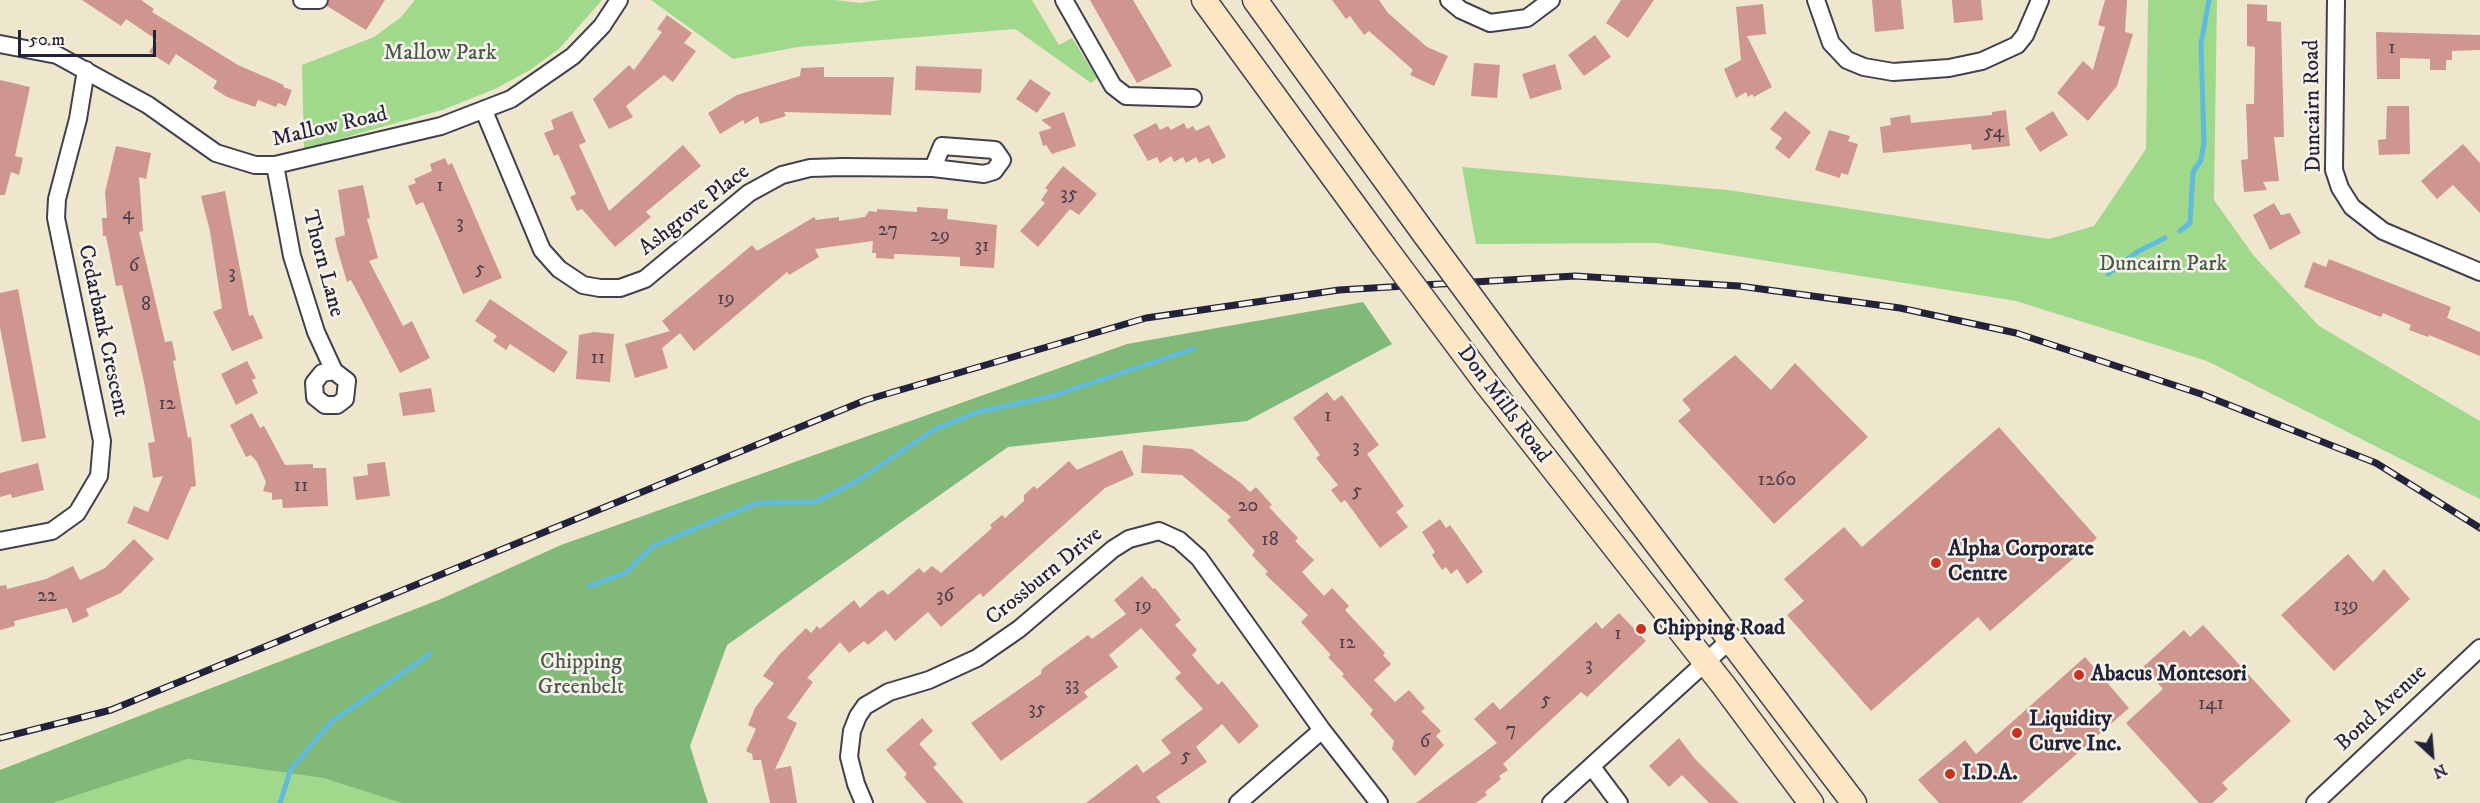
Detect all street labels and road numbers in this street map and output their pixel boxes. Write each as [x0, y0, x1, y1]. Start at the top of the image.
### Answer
street label: Duncairn Road [2300, 39, 2328, 173]
street label: Mallow Road [270, 102, 390, 154]
street label: Ashgrove Place [634, 160, 756, 262]
street label: Thorn Lane [295, 208, 349, 320]
street label: Cedarbank Crescent [71, 243, 133, 419]
street label: Don Mills Road [1450, 341, 1556, 469]
street label: Crossburn Drive [981, 522, 1109, 632]
street label: Bond Avenue [2331, 660, 2433, 758]

